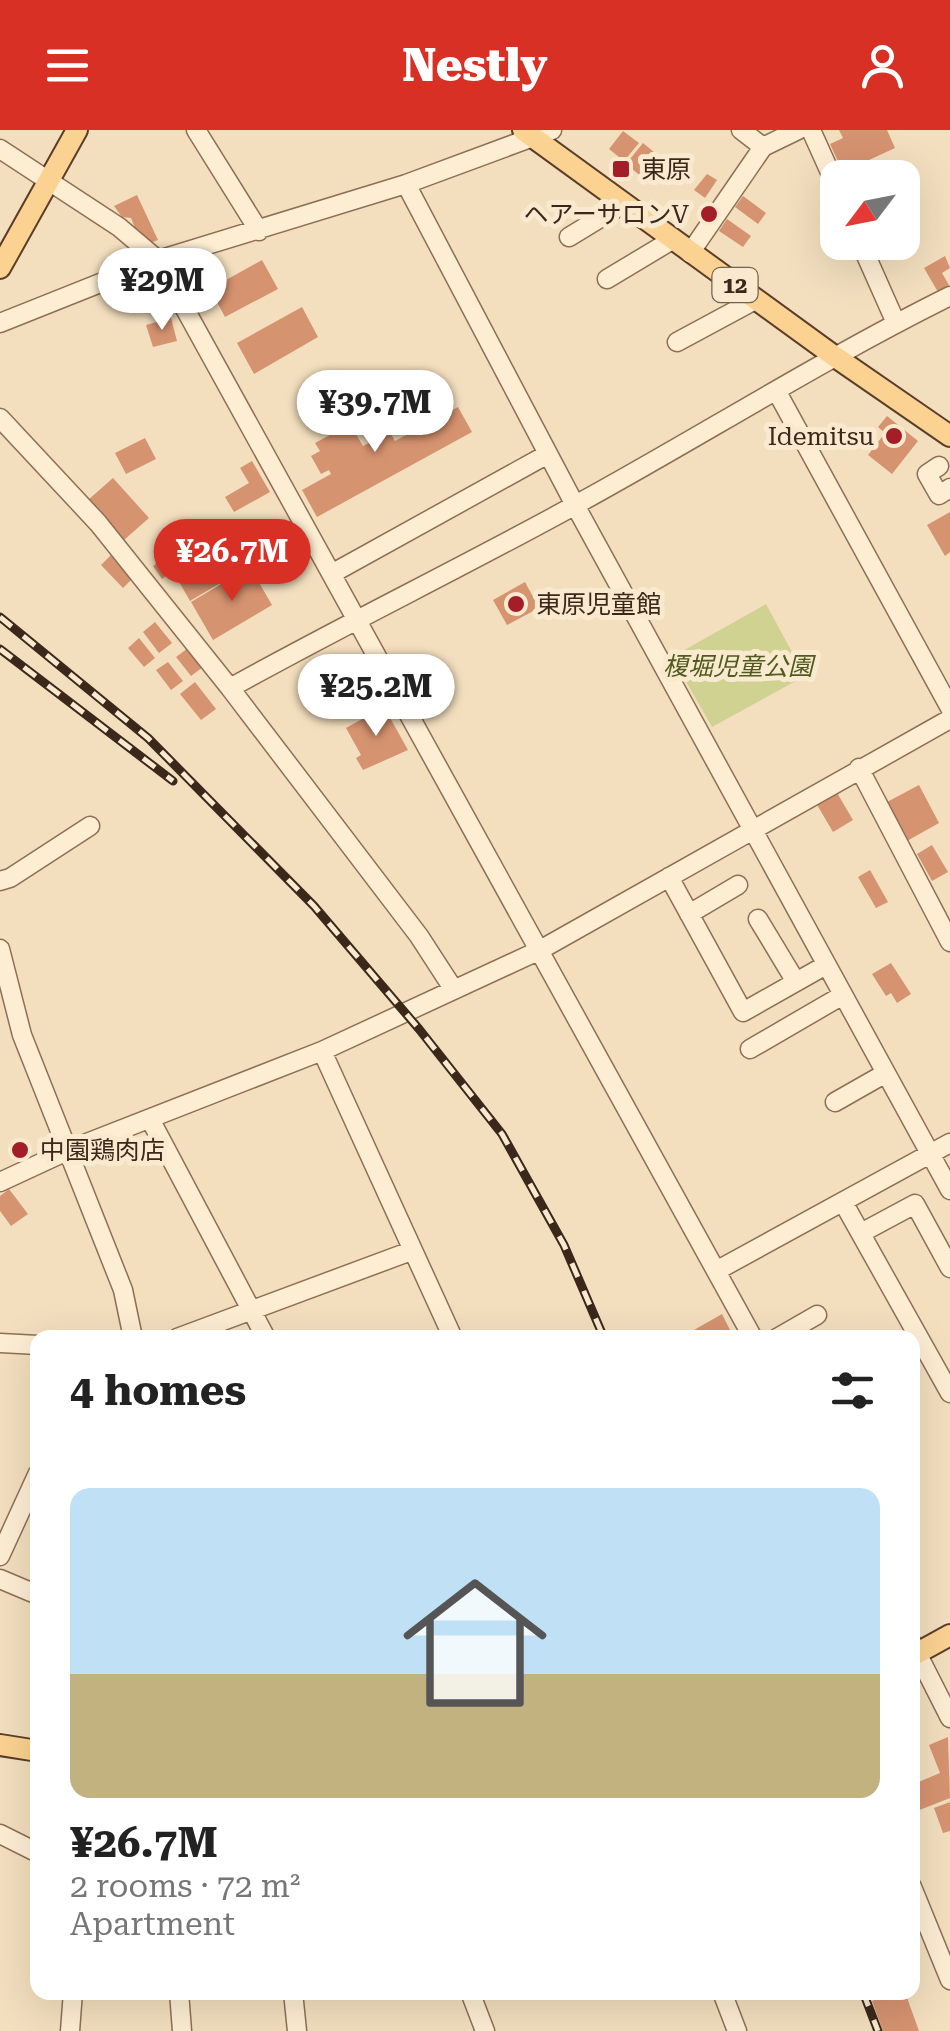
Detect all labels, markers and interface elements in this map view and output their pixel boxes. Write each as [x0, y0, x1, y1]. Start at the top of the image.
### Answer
icon: menu [40, 38, 95, 93]
icon: person [855, 38, 910, 93]
text: Nestly [402, 39, 548, 92]
place label: 東原 [641, 155, 691, 184]
marker: 東原 [610, 158, 632, 180]
north arrow [820, 160, 920, 260]
map controls [820, 160, 920, 260]
place label: ヘアーサロンV [524, 200, 690, 229]
marker: ヘアーサロンV [698, 203, 720, 225]
pin: ¥29M [103, 248, 221, 333]
text: ¥29M [120, 261, 204, 299]
road number: 12 [712, 268, 758, 302]
pin: ¥39.7M [294, 370, 456, 455]
text: ¥39.7M [319, 383, 431, 421]
place label: Idemitsu [768, 422, 874, 451]
marker: Idemitsu [883, 425, 905, 447]
pin: ¥26.7M [151, 519, 313, 604]
text: ¥26.7M [176, 532, 288, 570]
place label: 東原児童館 [536, 590, 661, 619]
marker: 東原児童館 [505, 593, 527, 615]
park label: 榎堀児童公園 [663, 652, 816, 681]
pin: ¥25.2M [295, 654, 457, 739]
text: ¥25.2M [320, 667, 432, 705]
place label: 中園鶏肉店 [40, 1136, 165, 1165]
marker: 中園鶏肉店 [9, 1139, 31, 1161]
icon: filters [825, 1363, 880, 1418]
text: 4 homes [70, 1366, 246, 1415]
icon: home [385, 1553, 565, 1733]
text: ¥26.7M [70, 1818, 218, 1867]
text: 2 rooms · 72 m² [70, 1867, 300, 1905]
text: Apartment [70, 1905, 235, 1943]

